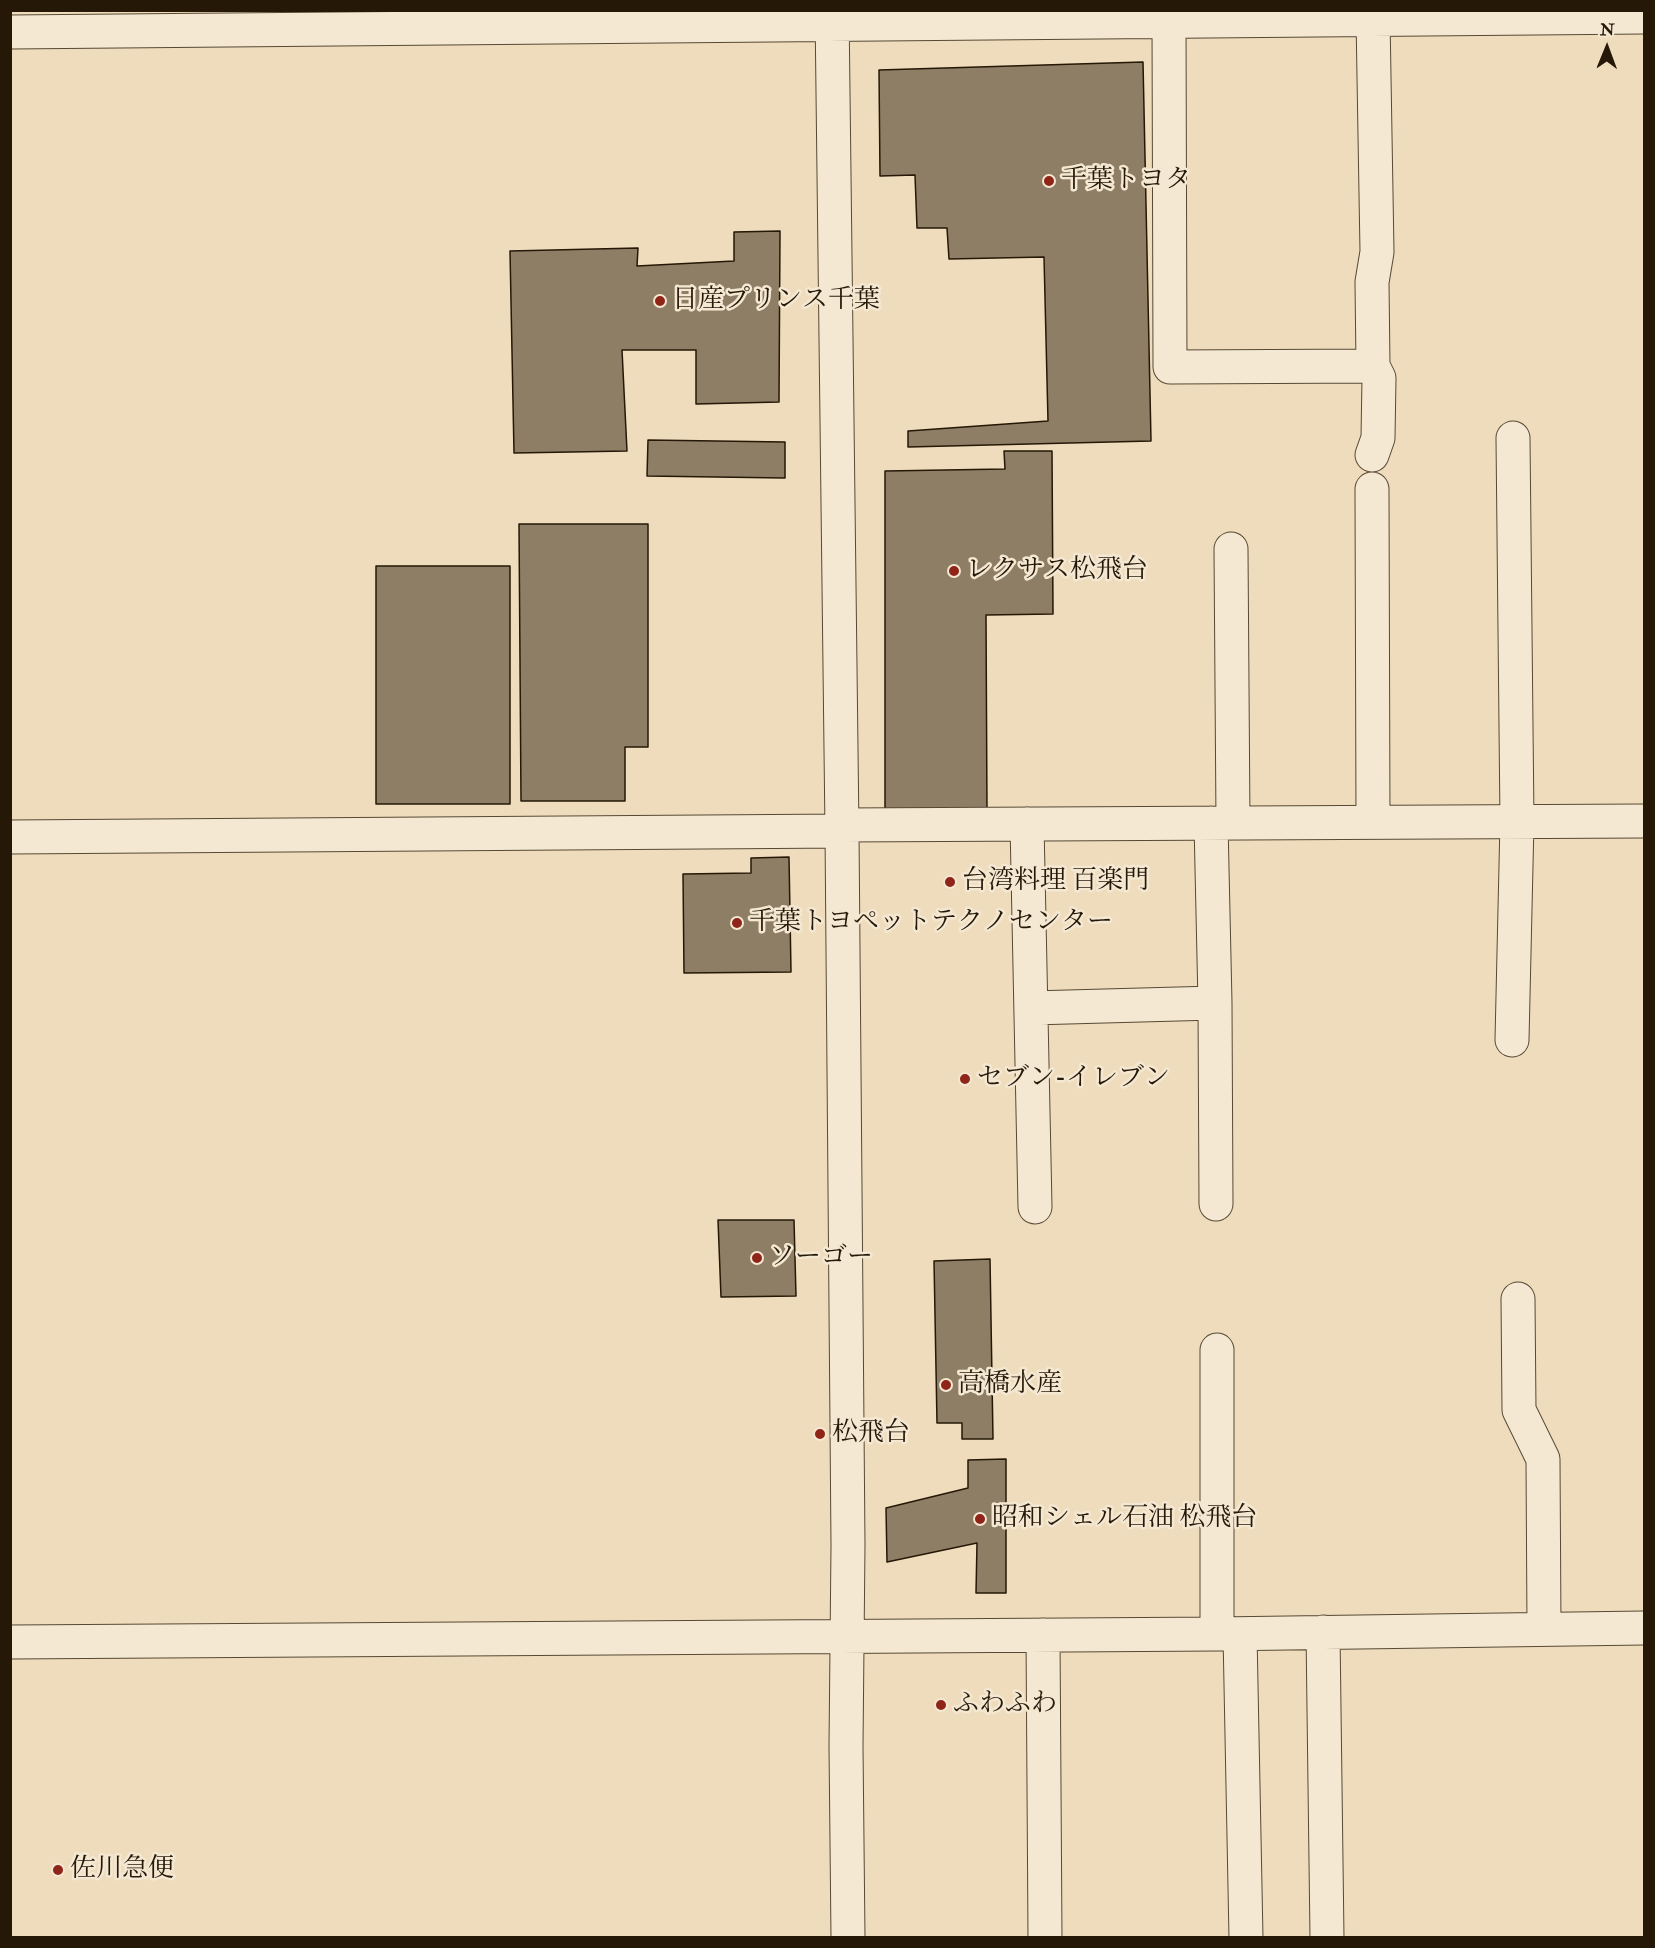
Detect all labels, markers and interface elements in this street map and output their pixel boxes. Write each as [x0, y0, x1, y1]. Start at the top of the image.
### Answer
north arrow [1577, 18, 1637, 78]
text: N [1600, 20, 1615, 40]
place label: 千葉トヨタ [1061, 165, 1191, 197]
marker: 千葉トヨタ [1042, 174, 1056, 188]
place label: 日産プリンス千葉 [672, 285, 880, 317]
marker: 日産プリンス千葉 [653, 294, 667, 308]
place label: レクサス松飛台 [966, 555, 1148, 587]
marker: レクサス松飛台 [947, 564, 961, 578]
place label: 台湾料理 百楽門 [962, 866, 1149, 898]
marker: 台湾料理 百楽門 [943, 875, 957, 889]
place label: 千葉トヨペットテクノセンター [749, 907, 1113, 939]
marker: 千葉トヨペットテクノセンター [730, 916, 744, 930]
place label: セブン-イレブン [977, 1063, 1170, 1095]
marker: セブン-イレブン [958, 1072, 972, 1086]
place label: ソーゴー [769, 1242, 873, 1274]
marker: ソーゴー [750, 1251, 764, 1265]
place label: 高橋水産 [958, 1369, 1062, 1401]
marker: 高橋水産 [939, 1378, 953, 1392]
place label: 松飛台 [832, 1418, 910, 1450]
marker: 松飛台 [813, 1427, 827, 1441]
place label: 昭和シェル石油 松飛台 [992, 1503, 1257, 1535]
marker: 昭和シェル石油 松飛台 [973, 1512, 987, 1526]
place label: ふわふわ [953, 1689, 1057, 1721]
marker: ふわふわ [934, 1698, 948, 1712]
place label: 佐川急便 [70, 1854, 174, 1886]
marker: 佐川急便 [51, 1863, 65, 1877]

